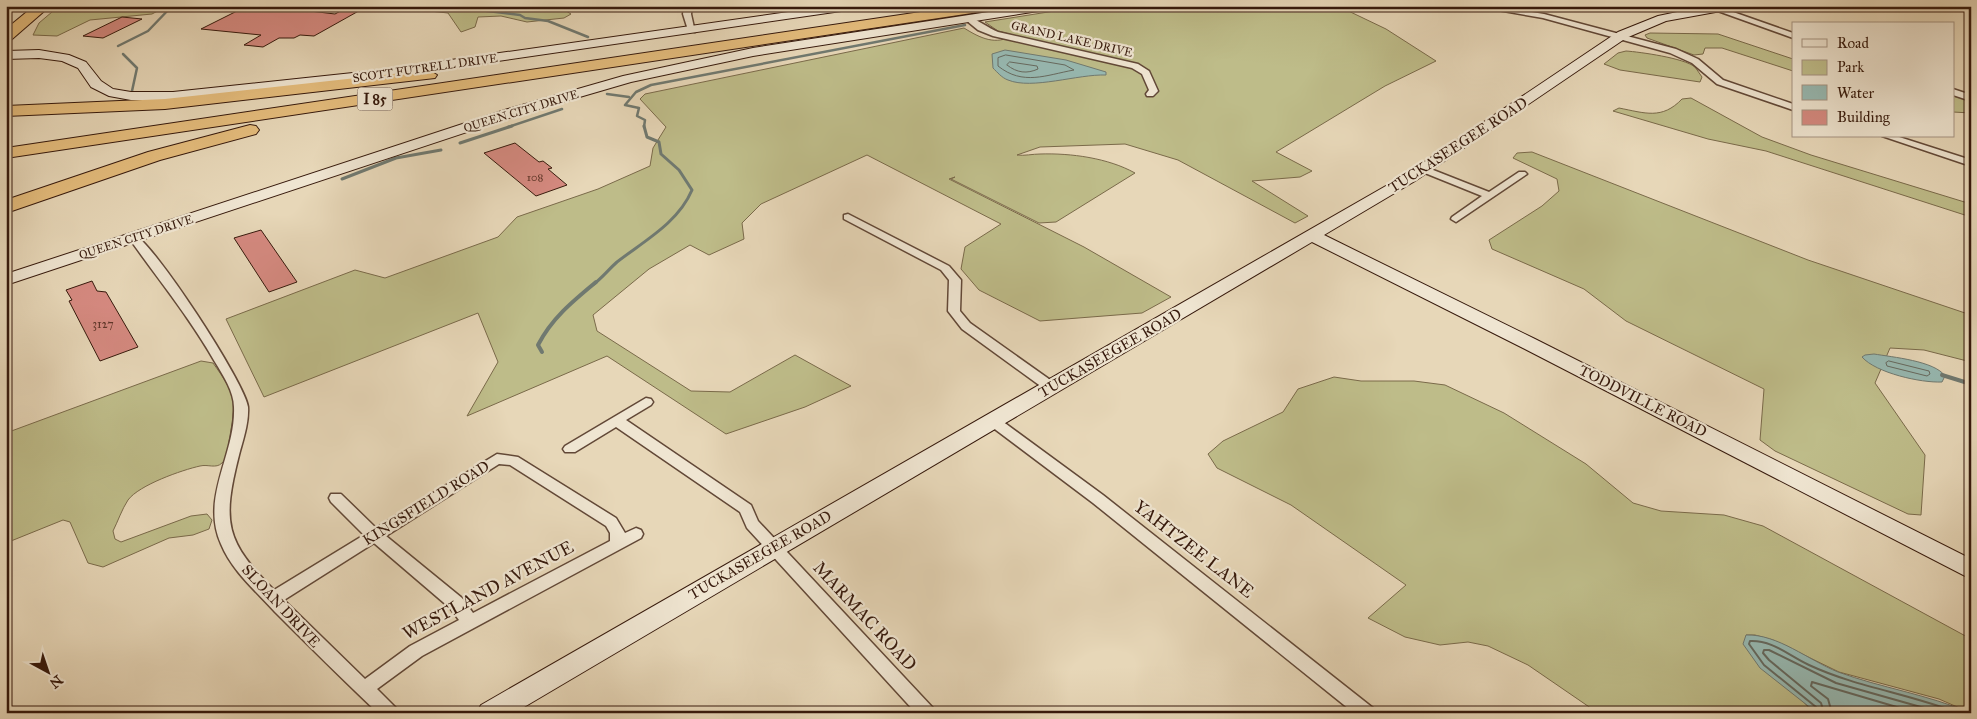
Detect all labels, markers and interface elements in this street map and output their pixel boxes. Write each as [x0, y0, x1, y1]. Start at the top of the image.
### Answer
street label: GRAND LAKE DRIVE [1010, 18, 1135, 60]
legend [1792, 22, 1954, 138]
text: Road [1837, 34, 1869, 52]
street label: SCOTT FUTRELL DRIVE [352, 51, 499, 85]
text: Park [1837, 58, 1864, 76]
text: Water [1837, 84, 1874, 102]
street label: QUEEN CITY DRIVE [462, 87, 581, 135]
road number: I 85 [358, 88, 392, 110]
street label: TUCKASEEGEE ROAD [1385, 93, 1531, 197]
text: Building [1837, 108, 1891, 126]
house number: 108 [527, 171, 543, 184]
street label: QUEEN CITY DRIVE [77, 212, 195, 262]
street label: TUCKASEEGEE ROAD [1035, 305, 1185, 401]
house number: 3127 [92, 317, 114, 331]
street label: TODDVILLE ROAD [1576, 361, 1710, 441]
street label: KINGSFIELD ROAD [359, 457, 493, 549]
street label: YAHTZEE LANE [1130, 495, 1258, 603]
street label: TUCKASEEGEE ROAD [685, 507, 835, 603]
street label: WESTLAND AVENUE [399, 536, 577, 644]
street label: MARMAC ROAD [809, 557, 921, 675]
street label: SLOAN DRIVE [238, 561, 324, 651]
north arrow [22, 646, 72, 696]
text: N [46, 671, 66, 692]

